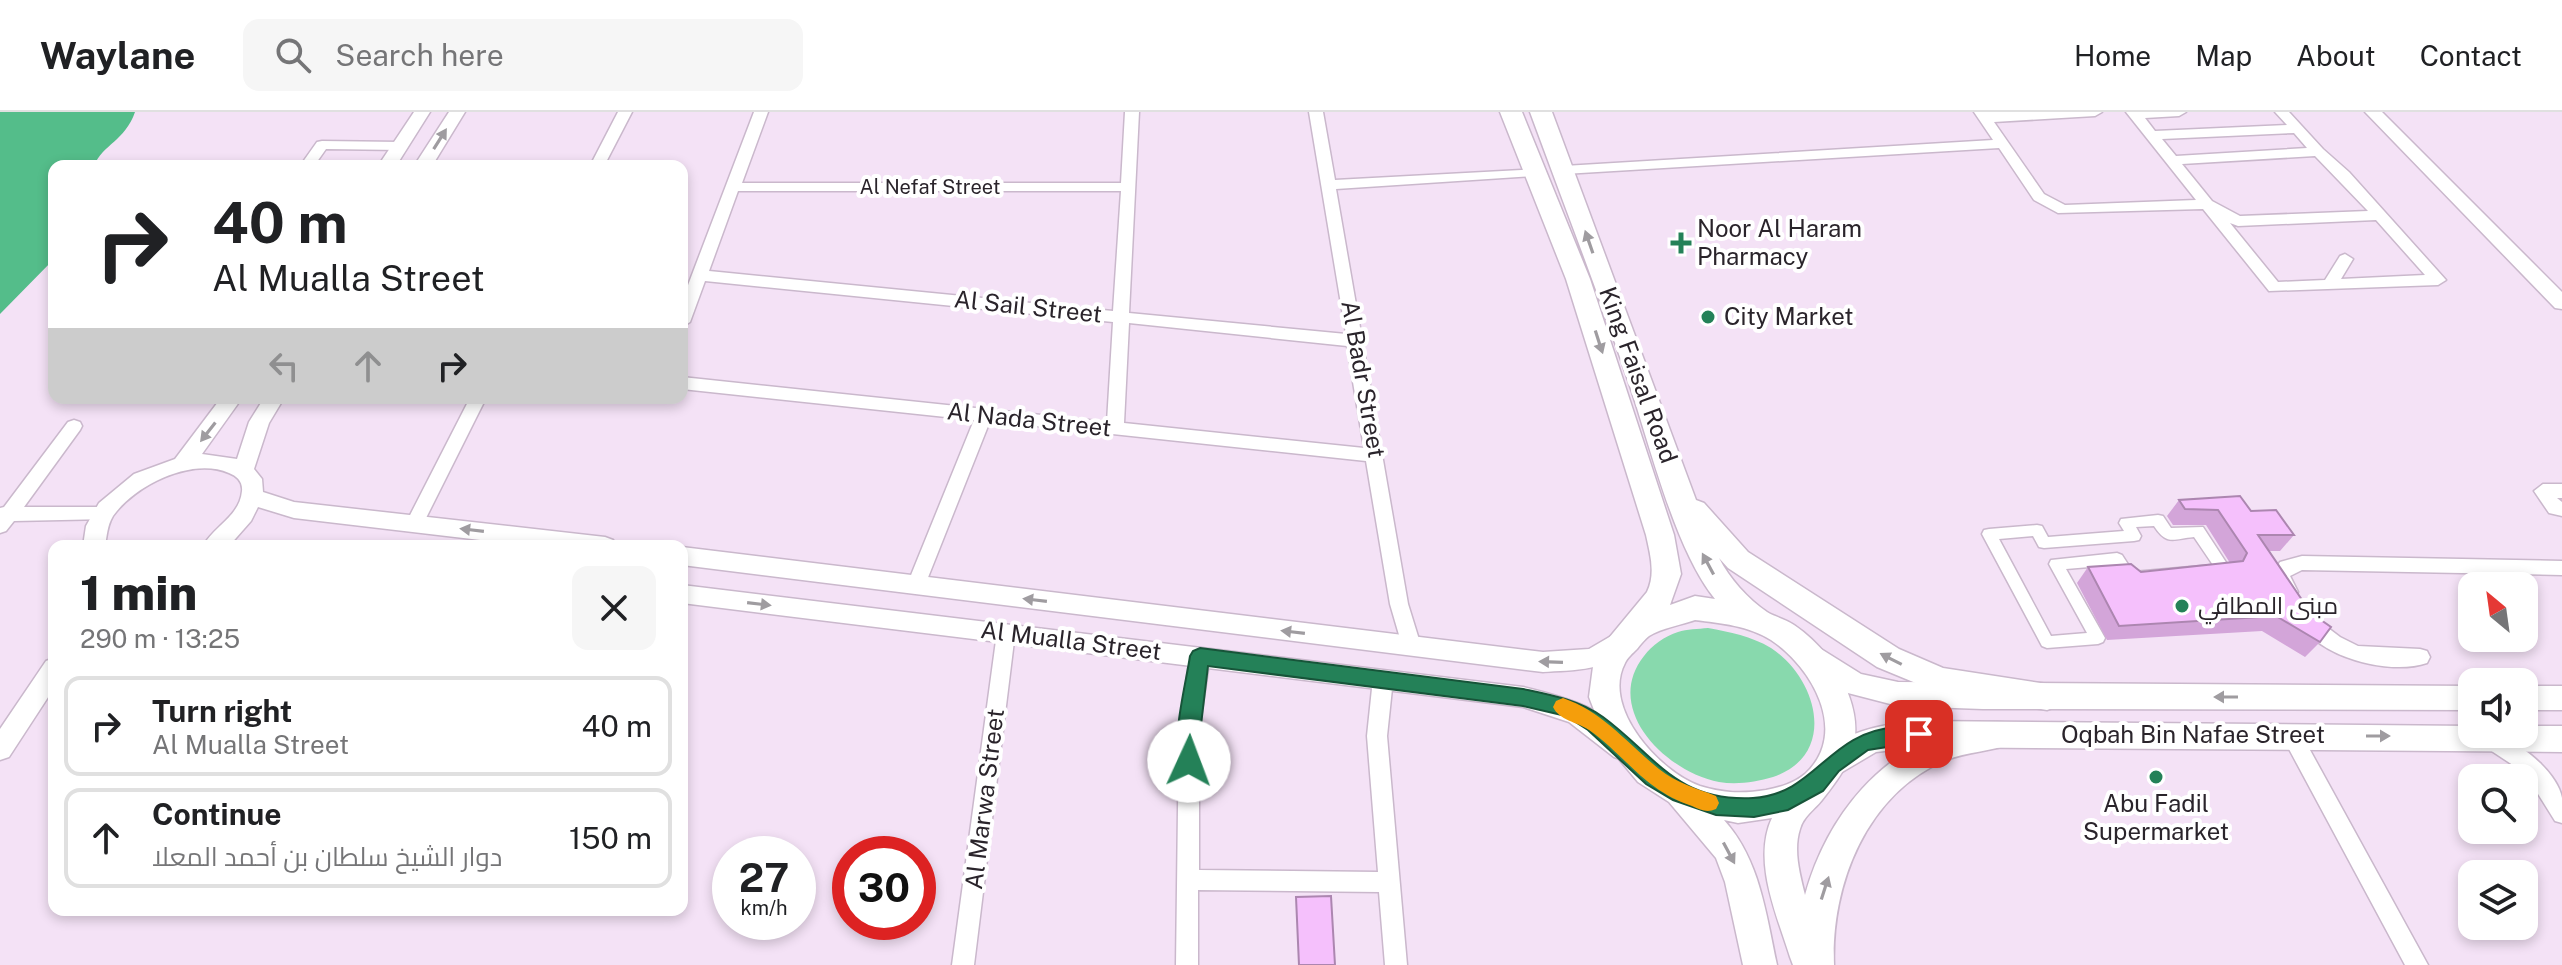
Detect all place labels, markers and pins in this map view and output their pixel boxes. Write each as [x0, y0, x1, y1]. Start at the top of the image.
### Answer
place label: Noor Al Haram Pharmacy [1697, 214, 1862, 270]
marker: Noor Al Haram Pharmacy [1672, 234, 1690, 252]
place label: City Market [1724, 302, 1854, 330]
marker: City Market [1699, 308, 1717, 326]
place label: مبنى المطافي [2198, 591, 2338, 625]
marker: مبنى المطافي [2173, 597, 2191, 615]
pin [1885, 700, 1953, 768]
marker: Abu Fadil Supermarket [2147, 768, 2165, 786]
place label: Abu Fadil Supermarket [2083, 789, 2229, 845]

